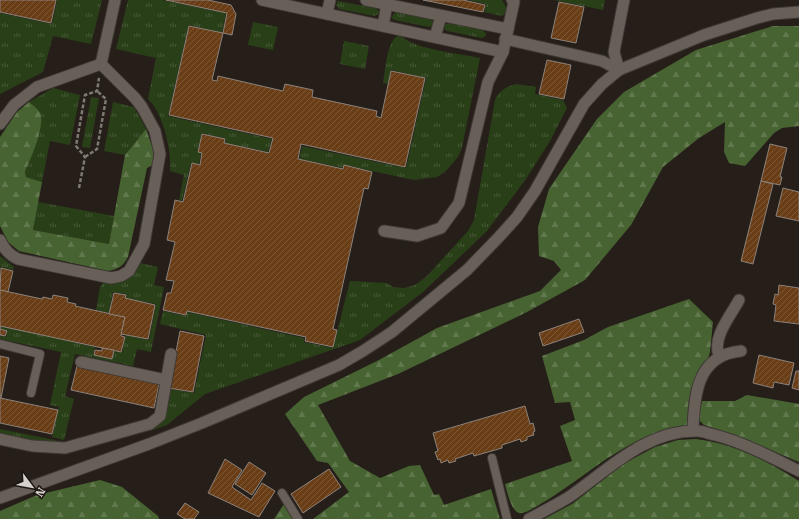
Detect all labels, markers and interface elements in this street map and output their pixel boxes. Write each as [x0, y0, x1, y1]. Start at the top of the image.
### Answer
north arrow [12, 467, 52, 507]
text: N [32, 485, 48, 500]

